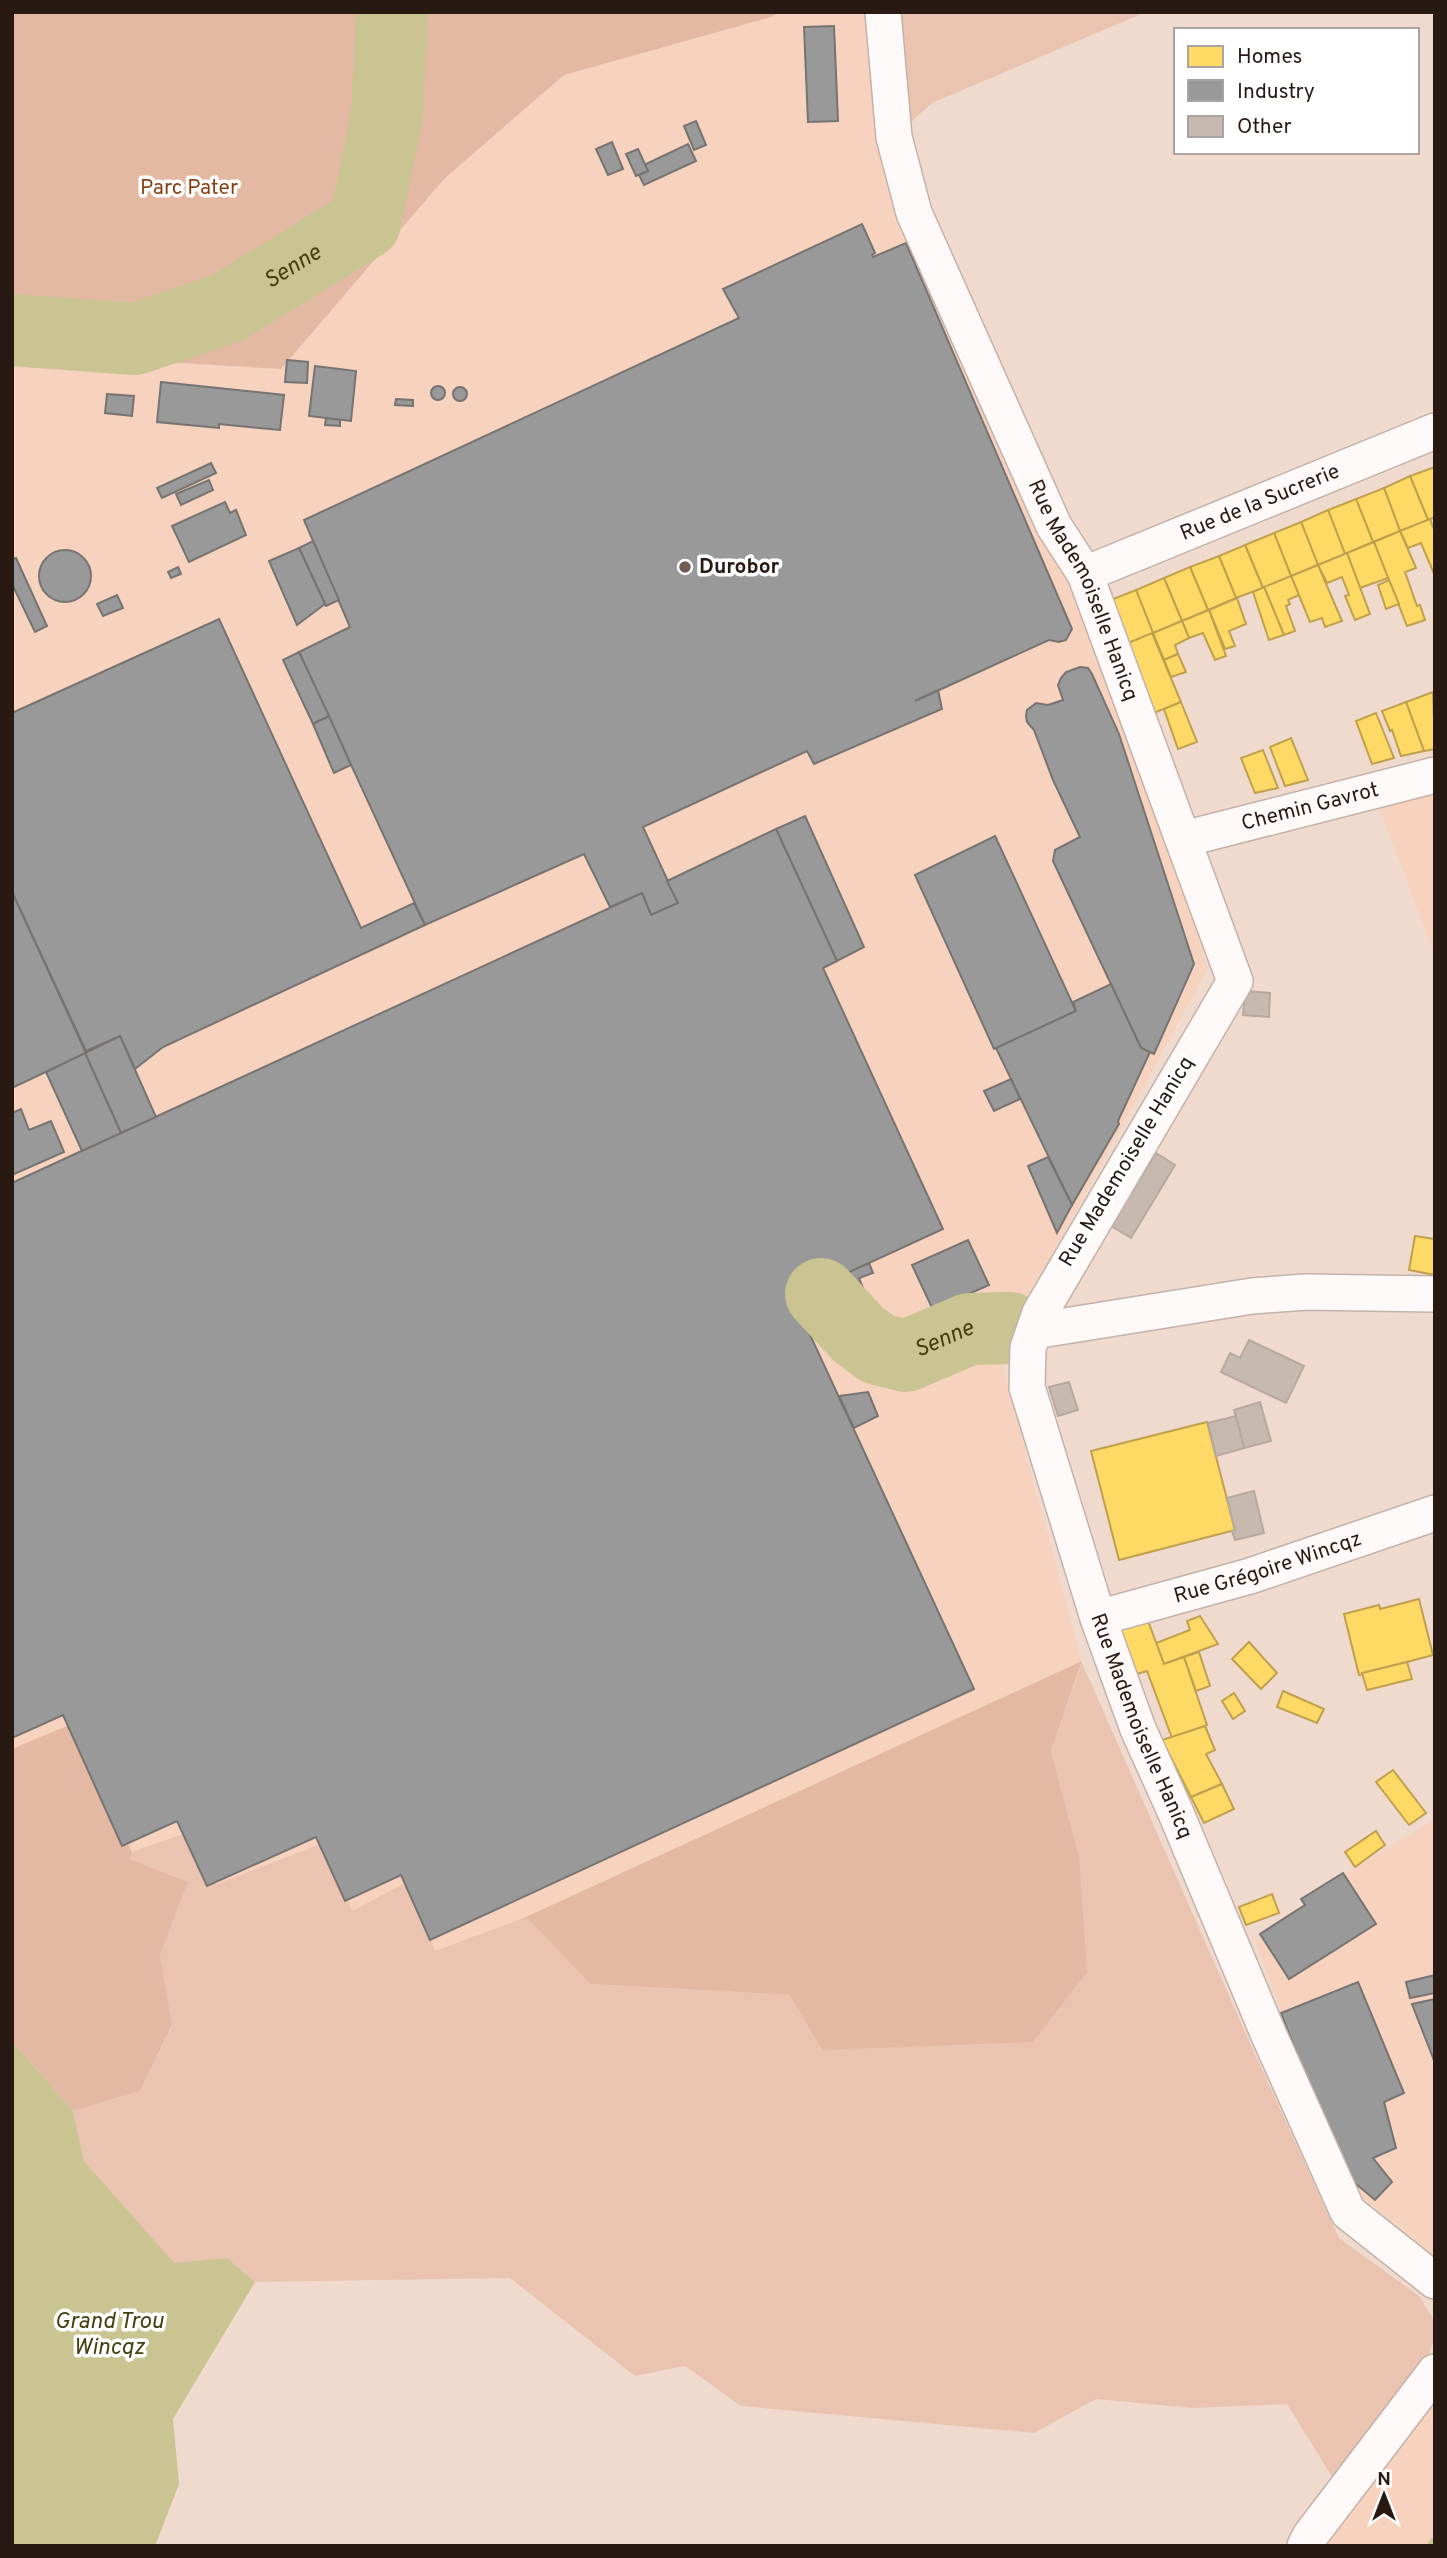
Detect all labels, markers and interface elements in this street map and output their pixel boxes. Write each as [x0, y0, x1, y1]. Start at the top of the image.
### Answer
legend [1174, 28, 1419, 154]
text: Homes [1237, 44, 1302, 71]
text: Industry [1237, 79, 1315, 106]
text: Other [1237, 114, 1292, 141]
park label: Parc Pater [140, 175, 238, 202]
water label: Senne [259, 238, 328, 296]
street label: Rue de la Sucrerie [1176, 458, 1344, 547]
street label: Rue Mademoiselle Hanicq [1021, 475, 1144, 705]
place label: Durobor [699, 554, 779, 581]
marker: Durobor [677, 559, 693, 575]
street label: Chemin Gavrot [1238, 776, 1381, 837]
street label: Rue Mademoiselle Hanicq [1053, 1052, 1201, 1272]
water label: Senne [910, 1314, 979, 1365]
street label: Rue Grégoire Wincqz [1171, 1525, 1365, 1610]
street label: Rue Mademoiselle Hanicq [1084, 1610, 1199, 1843]
water label: Grand Trou Wincqz [55, 2308, 164, 2363]
north arrow [1349, 2460, 1419, 2530]
text: N [1377, 2468, 1391, 2492]

